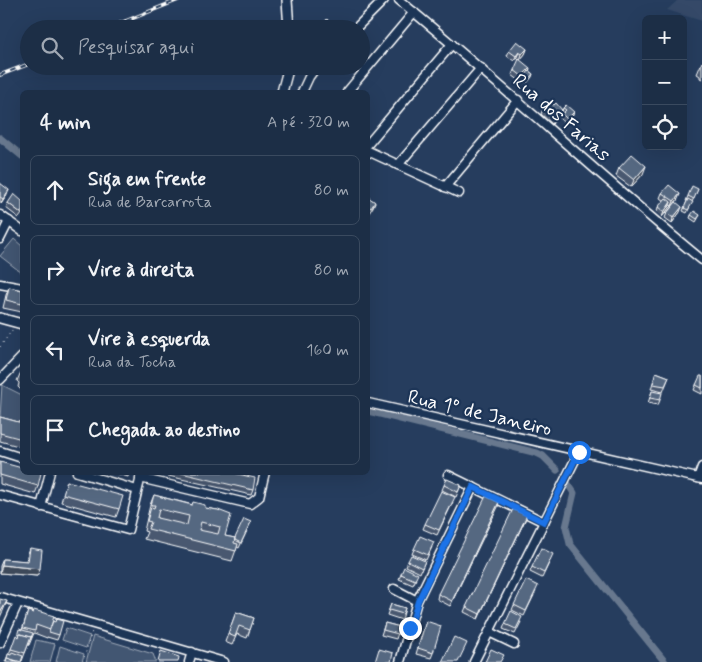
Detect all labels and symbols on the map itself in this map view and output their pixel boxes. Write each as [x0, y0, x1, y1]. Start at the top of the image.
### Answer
street label: Rua dos Farias [506, 68, 616, 168]
street label: Rua 1º de Janeiro [405, 384, 554, 443]
route start [568, 441, 591, 464]
route end [399, 617, 422, 640]

